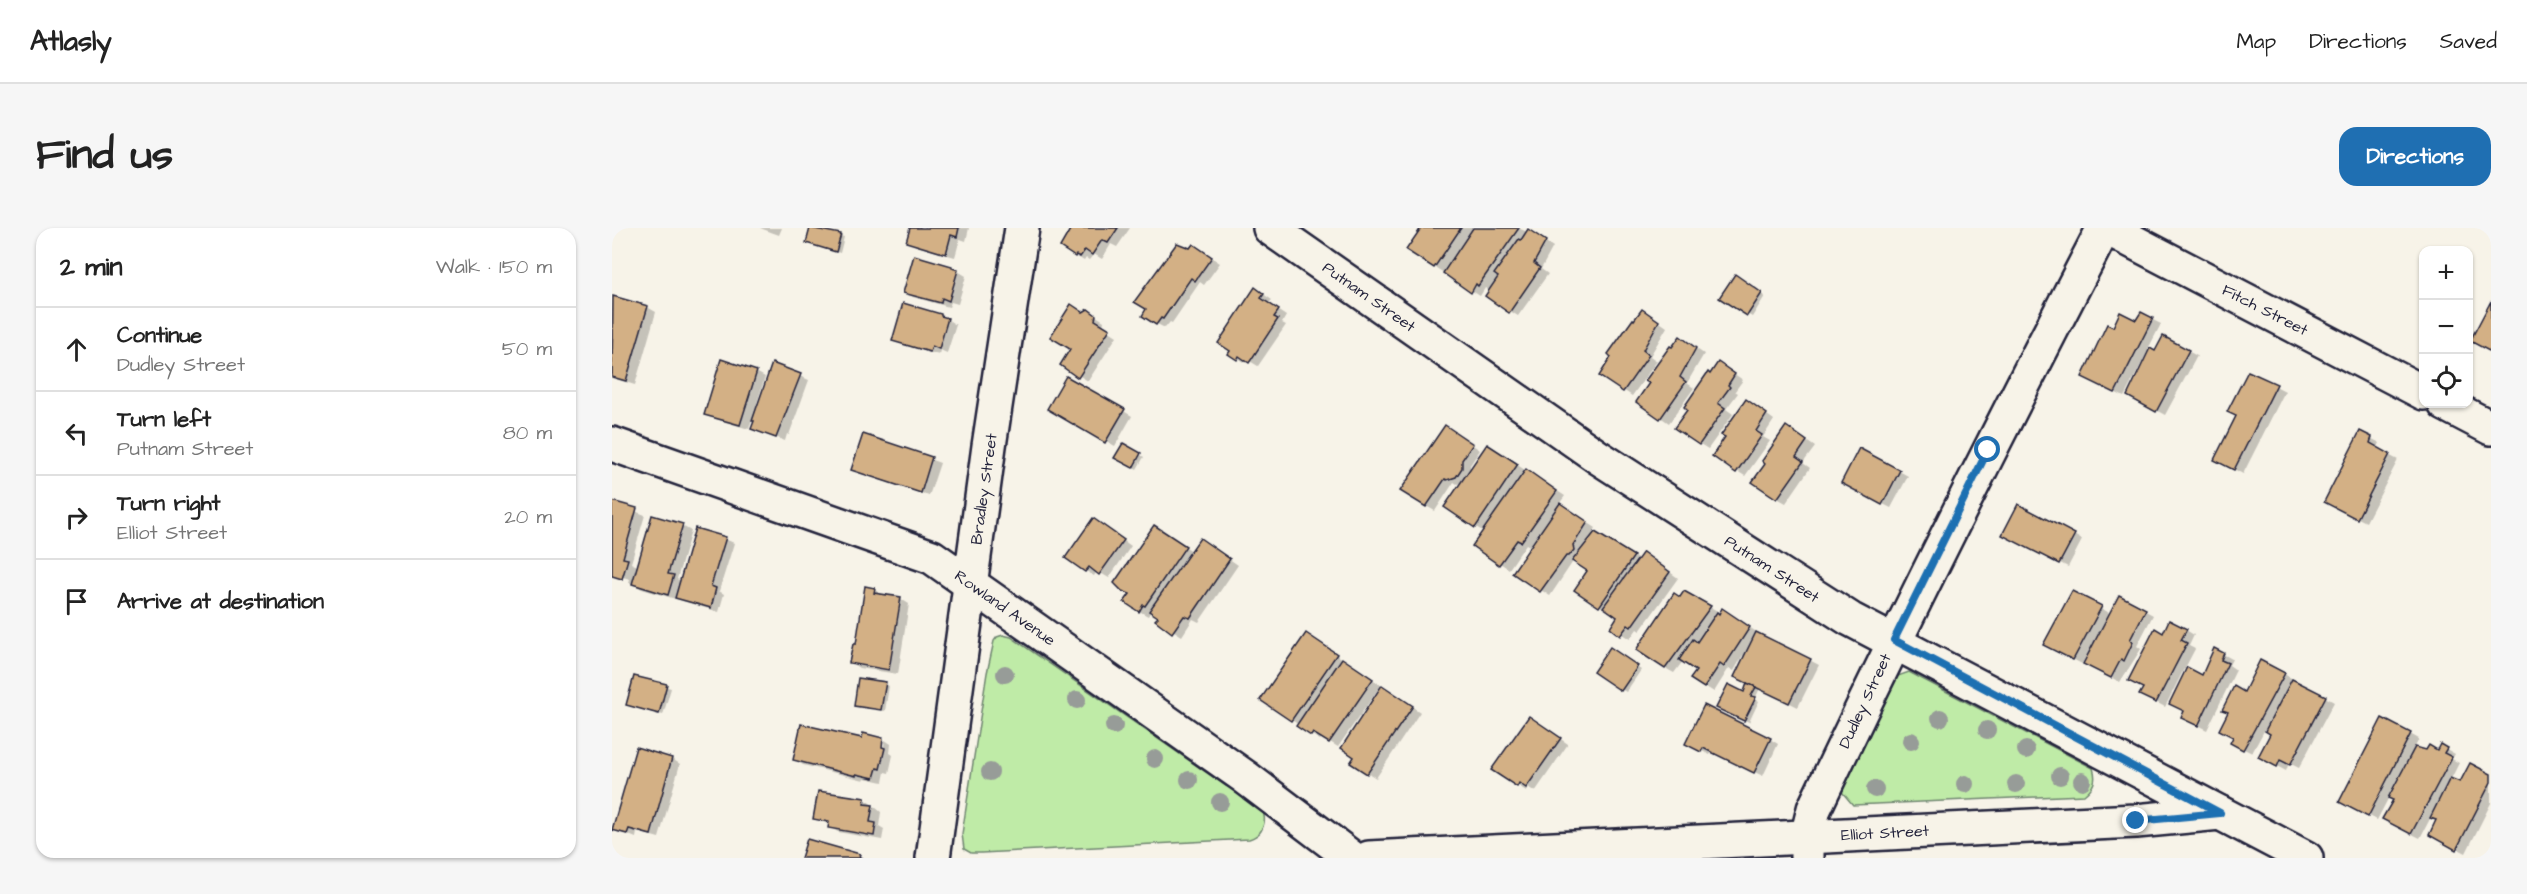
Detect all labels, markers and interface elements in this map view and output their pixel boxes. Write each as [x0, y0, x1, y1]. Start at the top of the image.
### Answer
text: Atlasly [30, 22, 112, 61]
text: Map [2236, 27, 2276, 56]
text: Directions [2309, 27, 2407, 56]
text: Saved [2440, 27, 2497, 56]
text: Find us [36, 127, 173, 185]
button: Directions [2339, 127, 2491, 186]
map controls [2419, 246, 2473, 408]
button: + [2419, 246, 2473, 300]
text: 2 min [60, 249, 122, 285]
text: Walk · 150 m [436, 253, 552, 281]
street label: Putnam Street [1318, 257, 1420, 338]
street label: Fitch Street [2218, 279, 2312, 341]
button: − [2419, 300, 2473, 354]
text: Continue [117, 320, 202, 351]
icon: ahead [60, 333, 93, 366]
text: 50 m [502, 335, 552, 363]
text: Dudley Street [117, 351, 245, 379]
button: locate [2419, 354, 2473, 408]
text: Turn left [117, 404, 211, 435]
icon: left [60, 417, 93, 450]
text: 80 m [503, 419, 552, 447]
street label: Bradley Street [965, 431, 1004, 546]
text: Putnam Street [117, 435, 253, 463]
route start [1974, 436, 2000, 462]
text: Turn right [117, 488, 220, 519]
icon: right [60, 501, 93, 534]
text: 20 m [504, 503, 552, 531]
text: Elliot Street [117, 519, 227, 547]
street label: Putnam Street [1720, 530, 1824, 608]
street label: Rowland Avenue [950, 565, 1060, 651]
icon: arrive [60, 585, 93, 618]
text: Arrive at destination [117, 586, 324, 617]
street label: Dudley Street [1833, 649, 1898, 752]
route end [2122, 807, 2148, 833]
street label: Elliot Street [1840, 820, 1930, 846]

